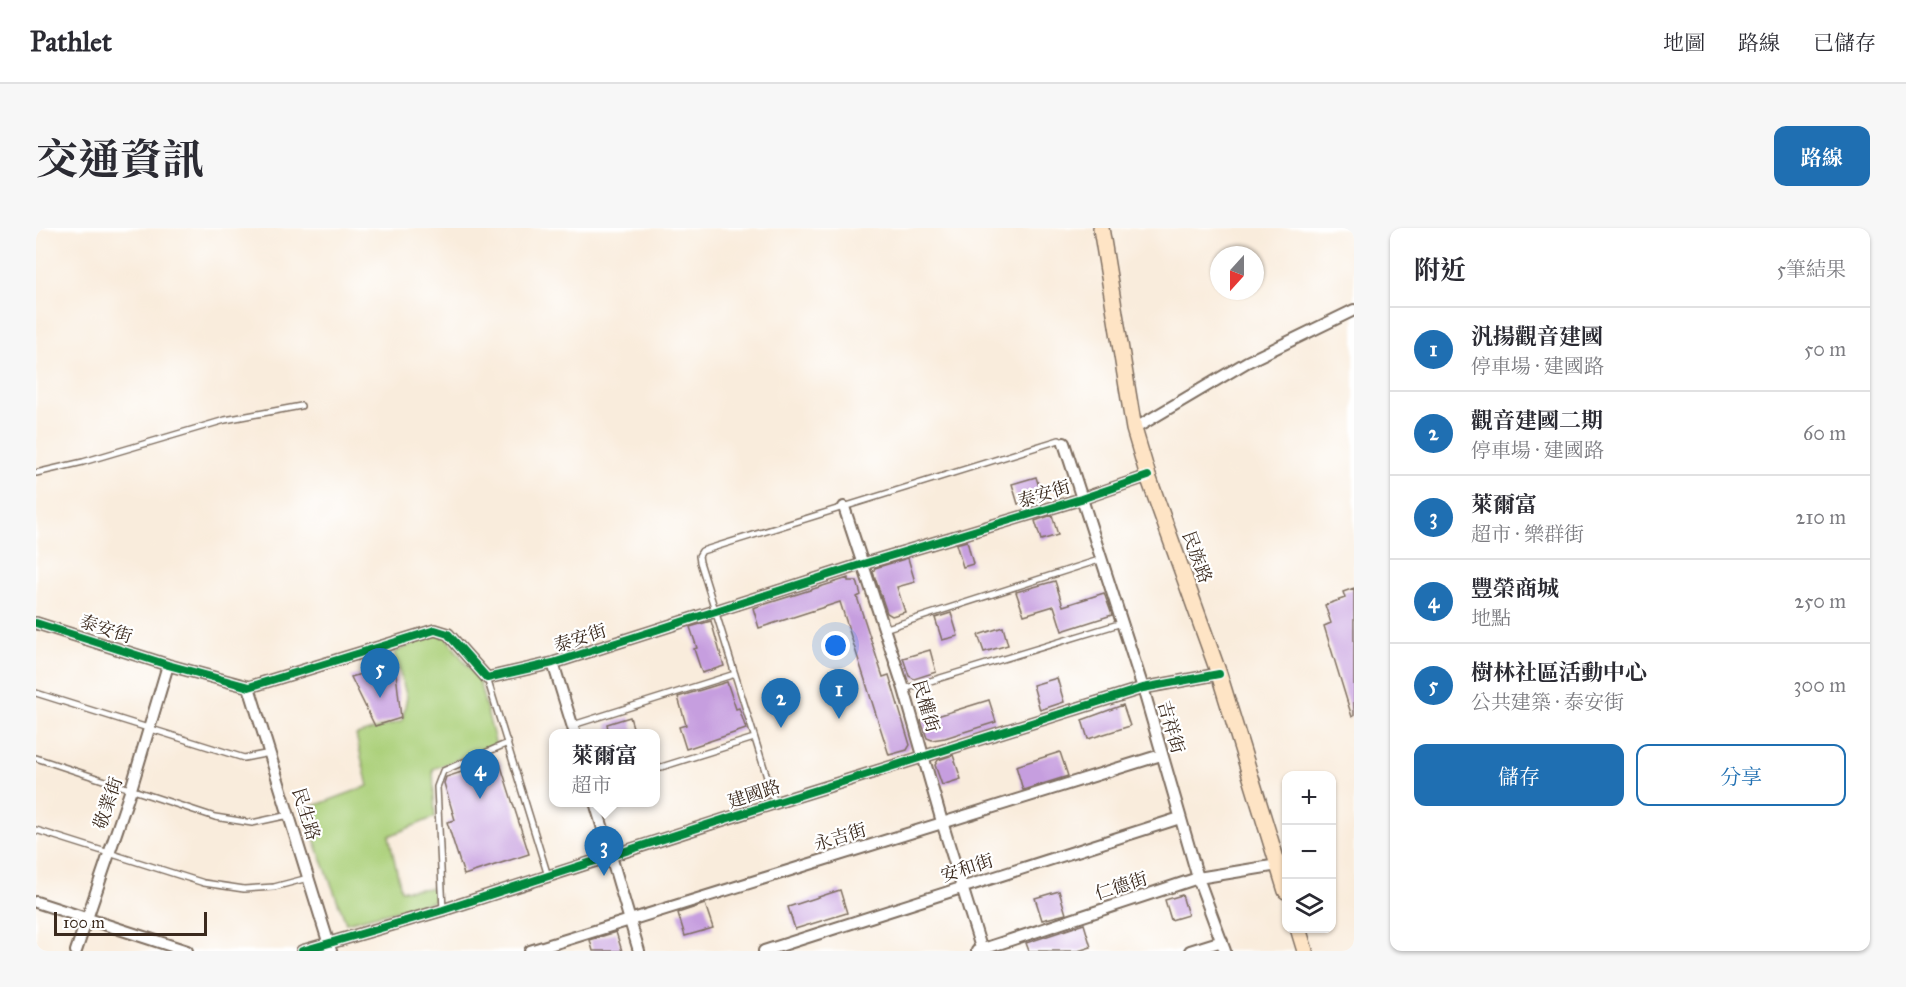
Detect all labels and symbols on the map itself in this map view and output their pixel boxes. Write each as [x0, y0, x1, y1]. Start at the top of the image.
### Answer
north arrow [1210, 246, 1264, 300]
street label: 泰安街 [1015, 476, 1073, 512]
street label: 民族路 [1177, 528, 1217, 586]
street label: 泰安街 [77, 610, 135, 648]
street label: 泰安街 [551, 619, 609, 657]
your location [821, 631, 850, 660]
pin: 5 [360, 648, 400, 698]
pin: 1 [820, 670, 858, 719]
street label: 民權街 [908, 677, 944, 735]
pin: 2 [762, 678, 800, 728]
street label: 吉祥街 [1153, 698, 1189, 756]
pin: 4 [460, 750, 500, 799]
street label: 敬業街 [89, 774, 127, 832]
street label: 建國路 [725, 775, 783, 813]
street label: 民生路 [288, 785, 324, 843]
street label: 永吉街 [811, 819, 869, 855]
pin: 3 [584, 826, 624, 876]
street label: 安和街 [938, 849, 996, 887]
street label: 仁德街 [1092, 867, 1150, 905]
scale bar [54, 909, 207, 936]

